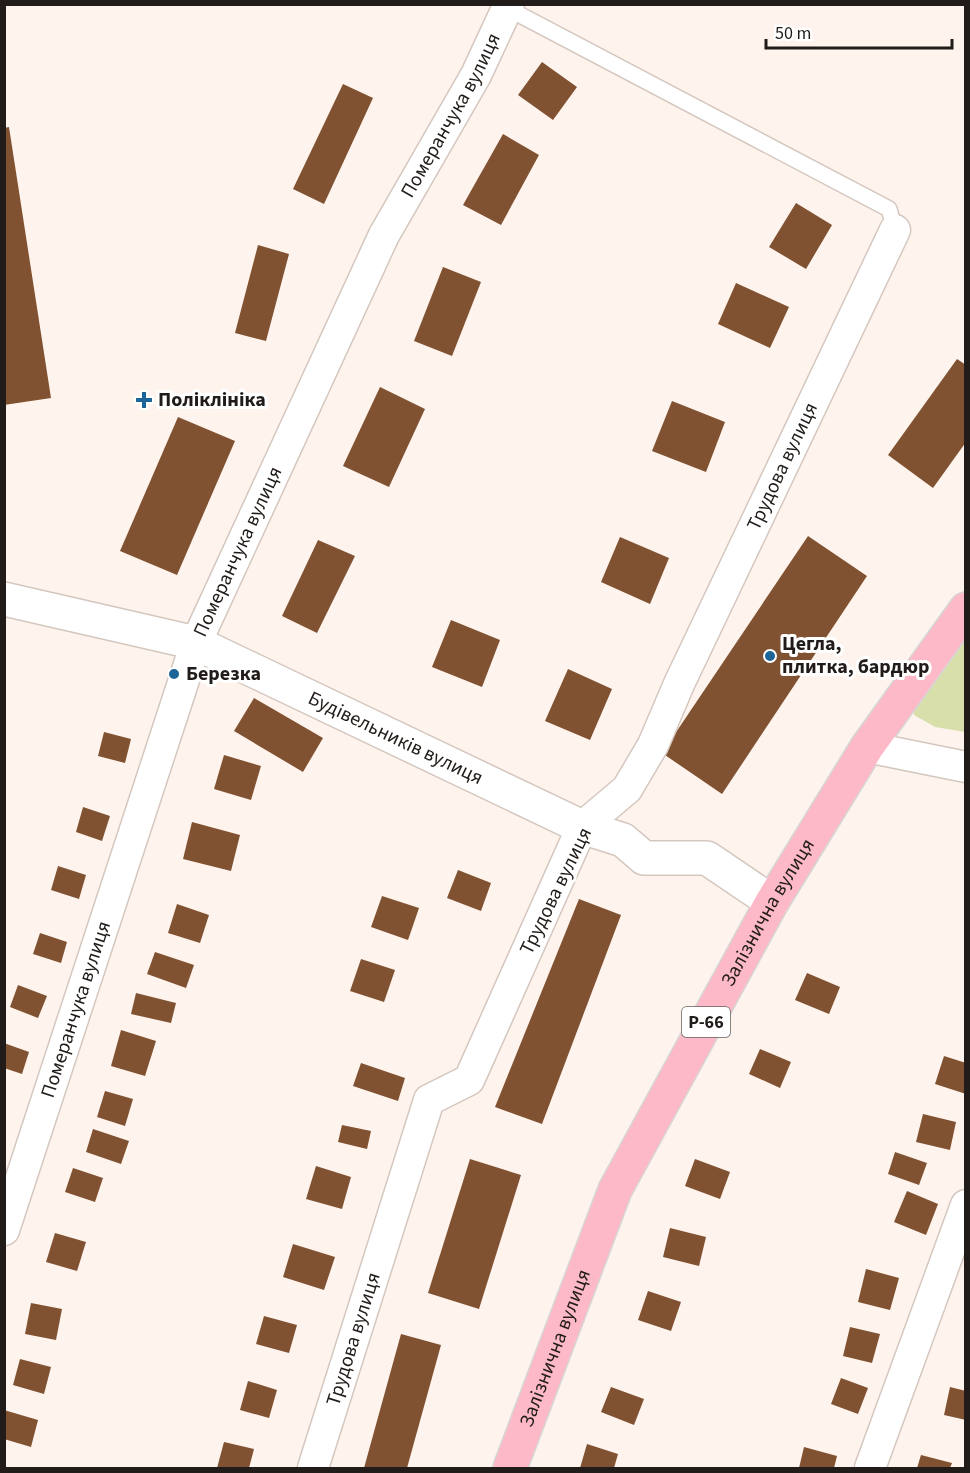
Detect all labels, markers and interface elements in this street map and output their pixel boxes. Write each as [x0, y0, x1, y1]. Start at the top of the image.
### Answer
scale bar [766, 12, 952, 50]
text: 50 m [775, 21, 811, 46]
street label: Померанчука вулиця [394, 28, 508, 203]
place label: Поліклініка [158, 386, 266, 414]
marker: Поліклініка [135, 391, 153, 409]
street label: Трудова вулиця [740, 398, 825, 535]
street label: Померанчука вулиця [187, 462, 289, 642]
place label: Цегла, плитка, бардюр [782, 630, 929, 681]
marker: Цегла, плитка, бардюр [763, 649, 777, 663]
place label: Березка [186, 660, 261, 688]
marker: Березка [167, 667, 181, 681]
street label: Будівельників вулиця [303, 684, 488, 792]
street label: Трудова вулиця [513, 823, 599, 959]
street label: Залізнична вулиця [714, 833, 822, 992]
street label: Померанчука вулиця [34, 917, 118, 1102]
road number: Р-66 [682, 1007, 730, 1037]
street label: Залізнична вулиця [513, 1265, 598, 1431]
street label: Трудова вулиця [319, 1269, 388, 1410]

